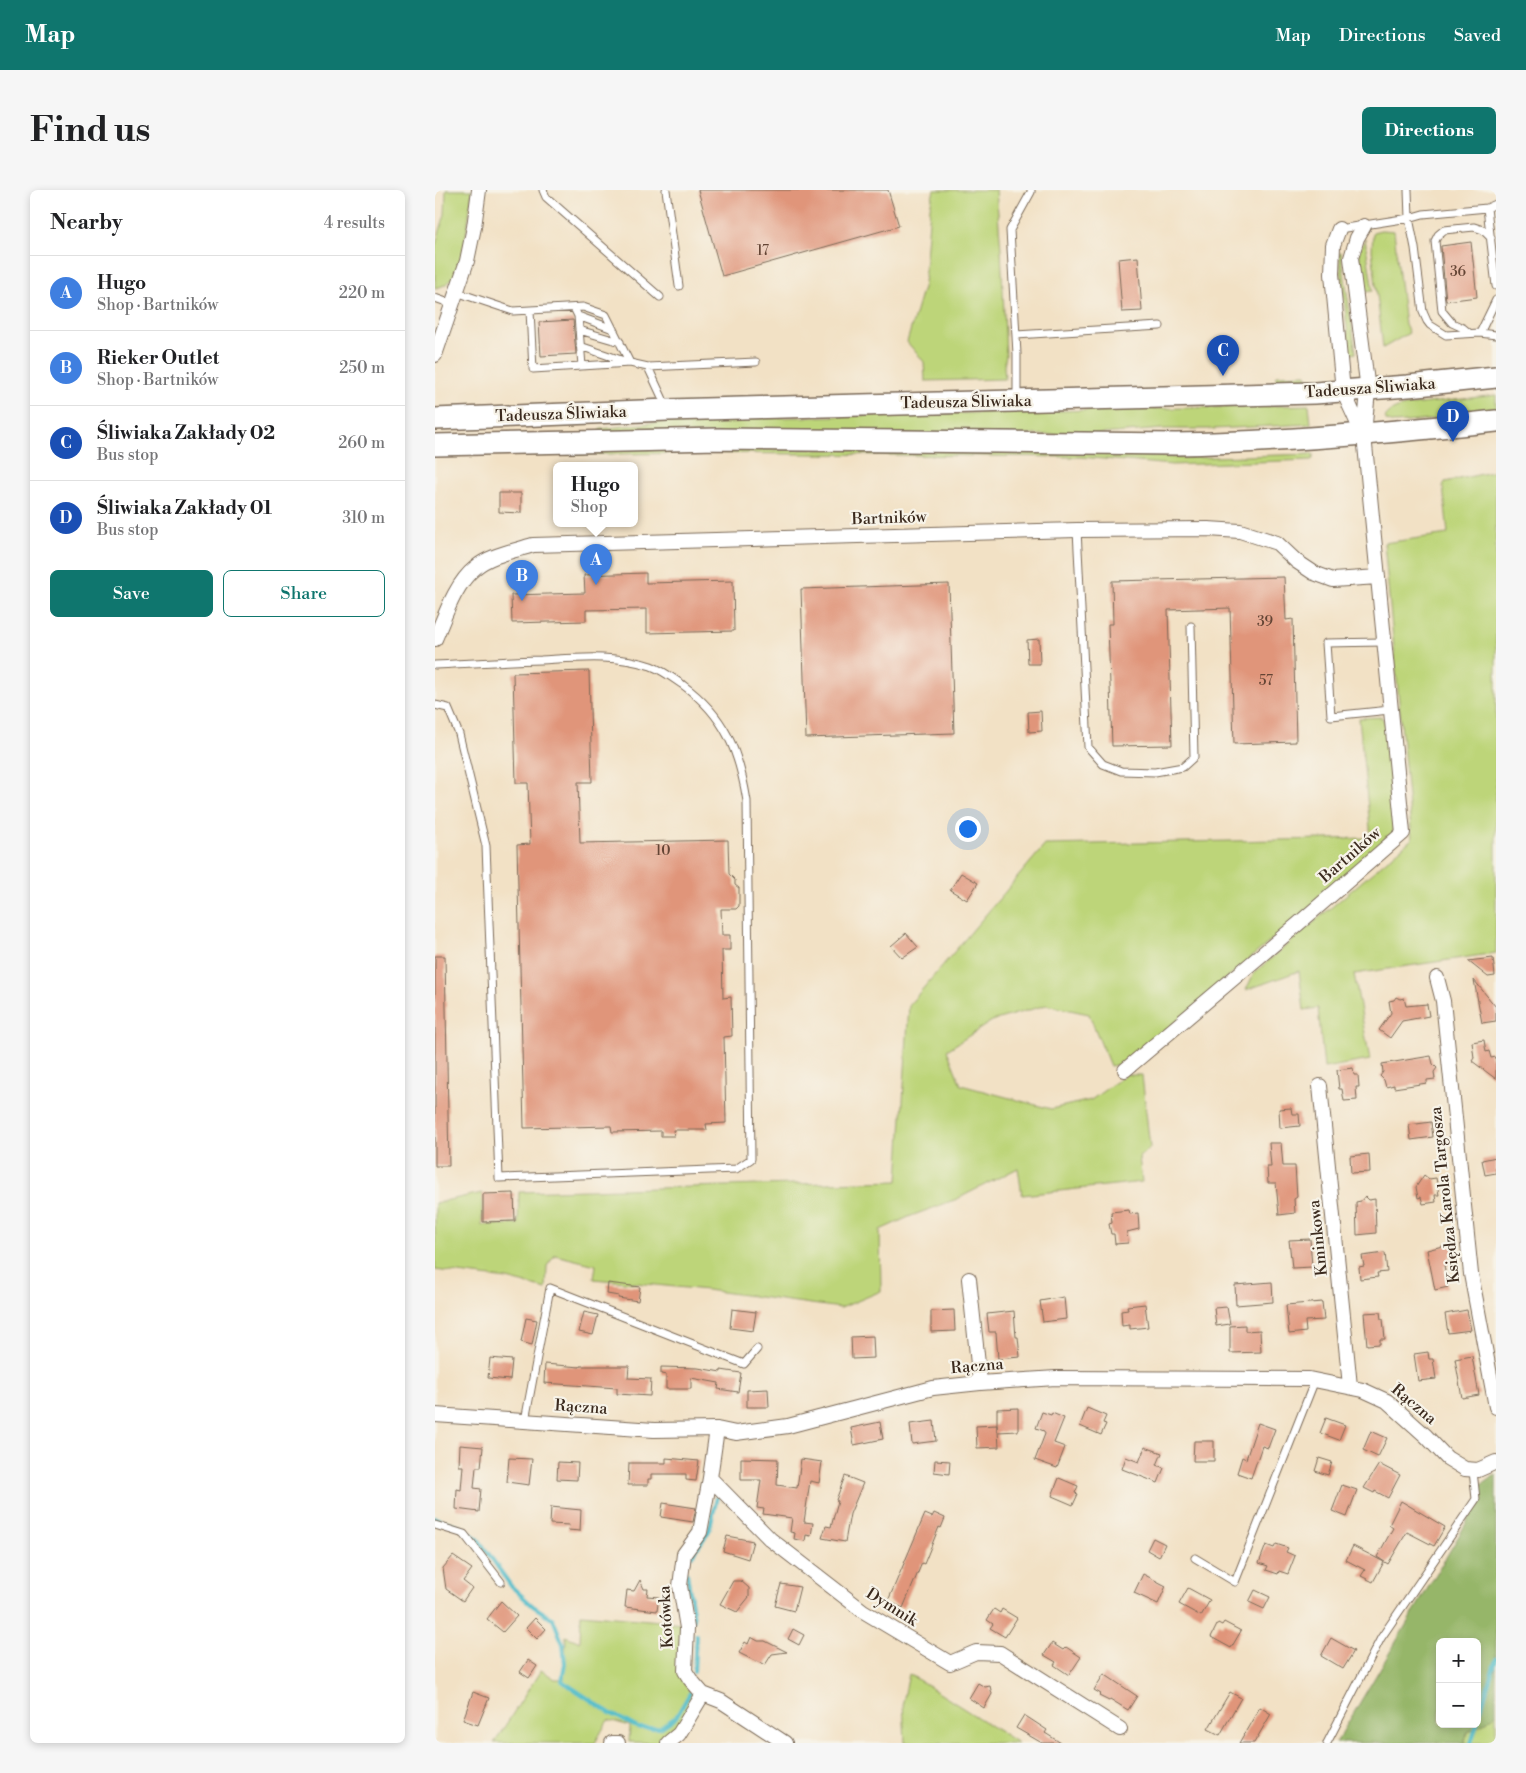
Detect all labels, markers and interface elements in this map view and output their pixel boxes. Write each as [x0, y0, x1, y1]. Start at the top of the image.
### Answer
text: Map [25, 20, 75, 50]
text: Map [1275, 24, 1311, 47]
text: Directions [1339, 24, 1426, 47]
text: Saved [1454, 24, 1501, 47]
button: Directions [1362, 107, 1496, 154]
text: Find us [30, 109, 150, 152]
text: Nearby [50, 210, 123, 236]
text: 4 results [324, 213, 385, 233]
house number: 17 [757, 242, 769, 260]
house number: 36 [1450, 263, 1467, 281]
text: Hugo [97, 271, 146, 295]
text: A [60, 283, 72, 303]
text: 220 m [339, 283, 385, 303]
text: Shop · Bartników [97, 295, 218, 315]
pin: C [1207, 335, 1239, 376]
text: Rieker Outlet [97, 346, 219, 370]
text: B [60, 358, 72, 378]
text: 250 m [339, 358, 385, 378]
text: Shop · Bartników [97, 370, 218, 390]
street label: Tadeusza Śliwiaka [1304, 371, 1437, 403]
street label: Tadeusza Śliwiaka [900, 389, 1033, 413]
street label: Tadeusza Śliwiaka [495, 400, 628, 426]
pin: D [1437, 401, 1469, 442]
text: Śliwiaka Zakłady 02 [97, 421, 275, 445]
text: C [60, 433, 72, 453]
text: 260 m [338, 433, 385, 453]
text: Bus stop [97, 445, 159, 465]
popup [553, 462, 638, 527]
text: Hugo [571, 473, 620, 497]
text: Śliwiaka Zakłady 01 [97, 496, 272, 520]
text: Shop [571, 497, 608, 517]
street label: Bartników [850, 507, 928, 529]
text: D [60, 508, 72, 528]
text: 310 m [342, 508, 385, 528]
text: Bus stop [97, 520, 159, 540]
pin: A [580, 544, 612, 585]
pin: B [506, 560, 538, 601]
button: Save [50, 570, 213, 617]
button: Share [223, 570, 385, 617]
house number: 39 [1257, 613, 1273, 631]
house number: 57 [1259, 672, 1273, 690]
your location [955, 816, 981, 842]
street label: Bartników [1314, 822, 1386, 888]
house number: 10 [656, 842, 670, 860]
street label: Księdza Karola Targosza [1426, 1105, 1464, 1284]
street label: Kminkowa [1304, 1198, 1332, 1277]
street label: Rączna [950, 1354, 1005, 1378]
street label: Rączna [1387, 1379, 1441, 1429]
street label: Rączna [554, 1395, 609, 1419]
street label: Dymnik [862, 1583, 923, 1632]
street label: Kotówka [654, 1584, 678, 1649]
map controls [1436, 1638, 1481, 1728]
button: + [1436, 1638, 1481, 1683]
button: − [1436, 1683, 1481, 1728]

